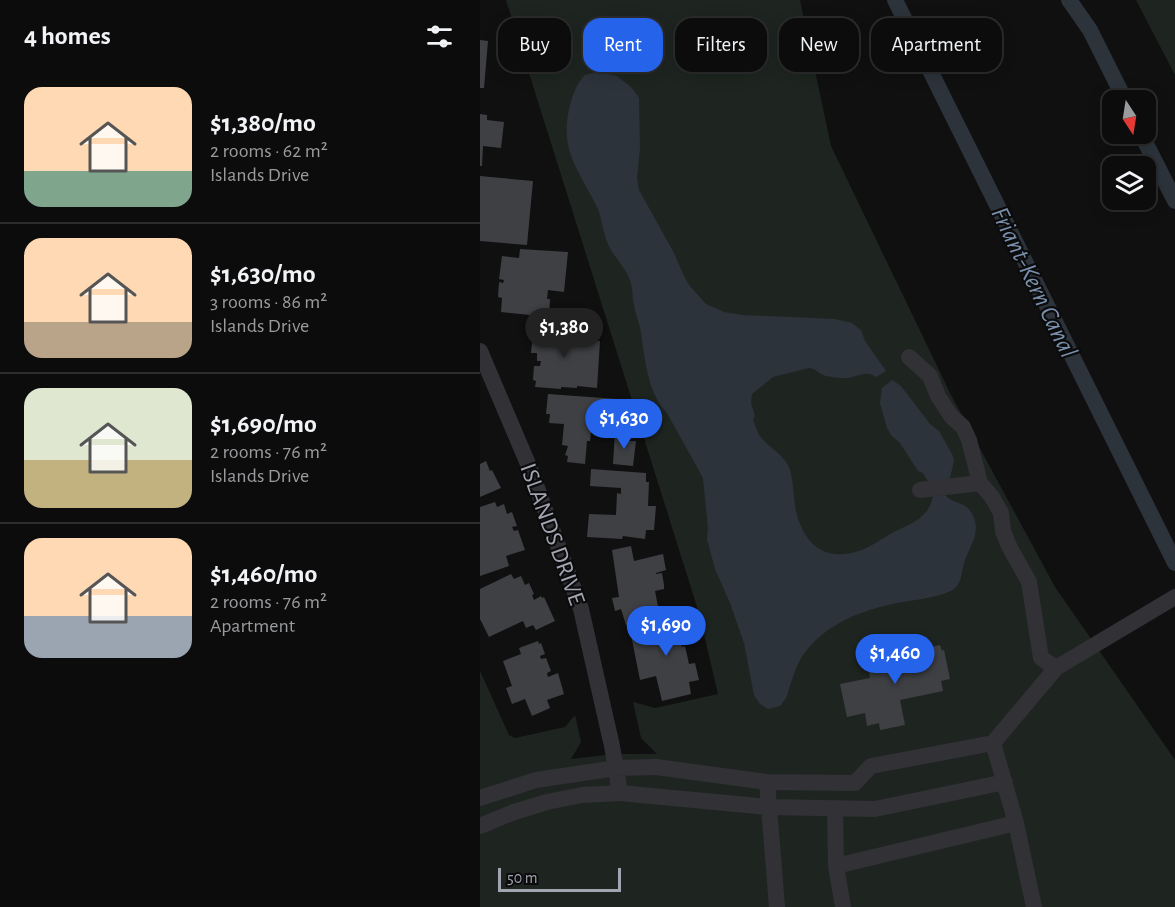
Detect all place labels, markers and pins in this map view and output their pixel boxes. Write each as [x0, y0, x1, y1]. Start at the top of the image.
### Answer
pin: $1,380 [515, 308, 613, 359]
pin: $1,630 [575, 399, 673, 450]
pin: $1,690 [617, 606, 715, 657]
pin: $1,460 [846, 634, 944, 685]

